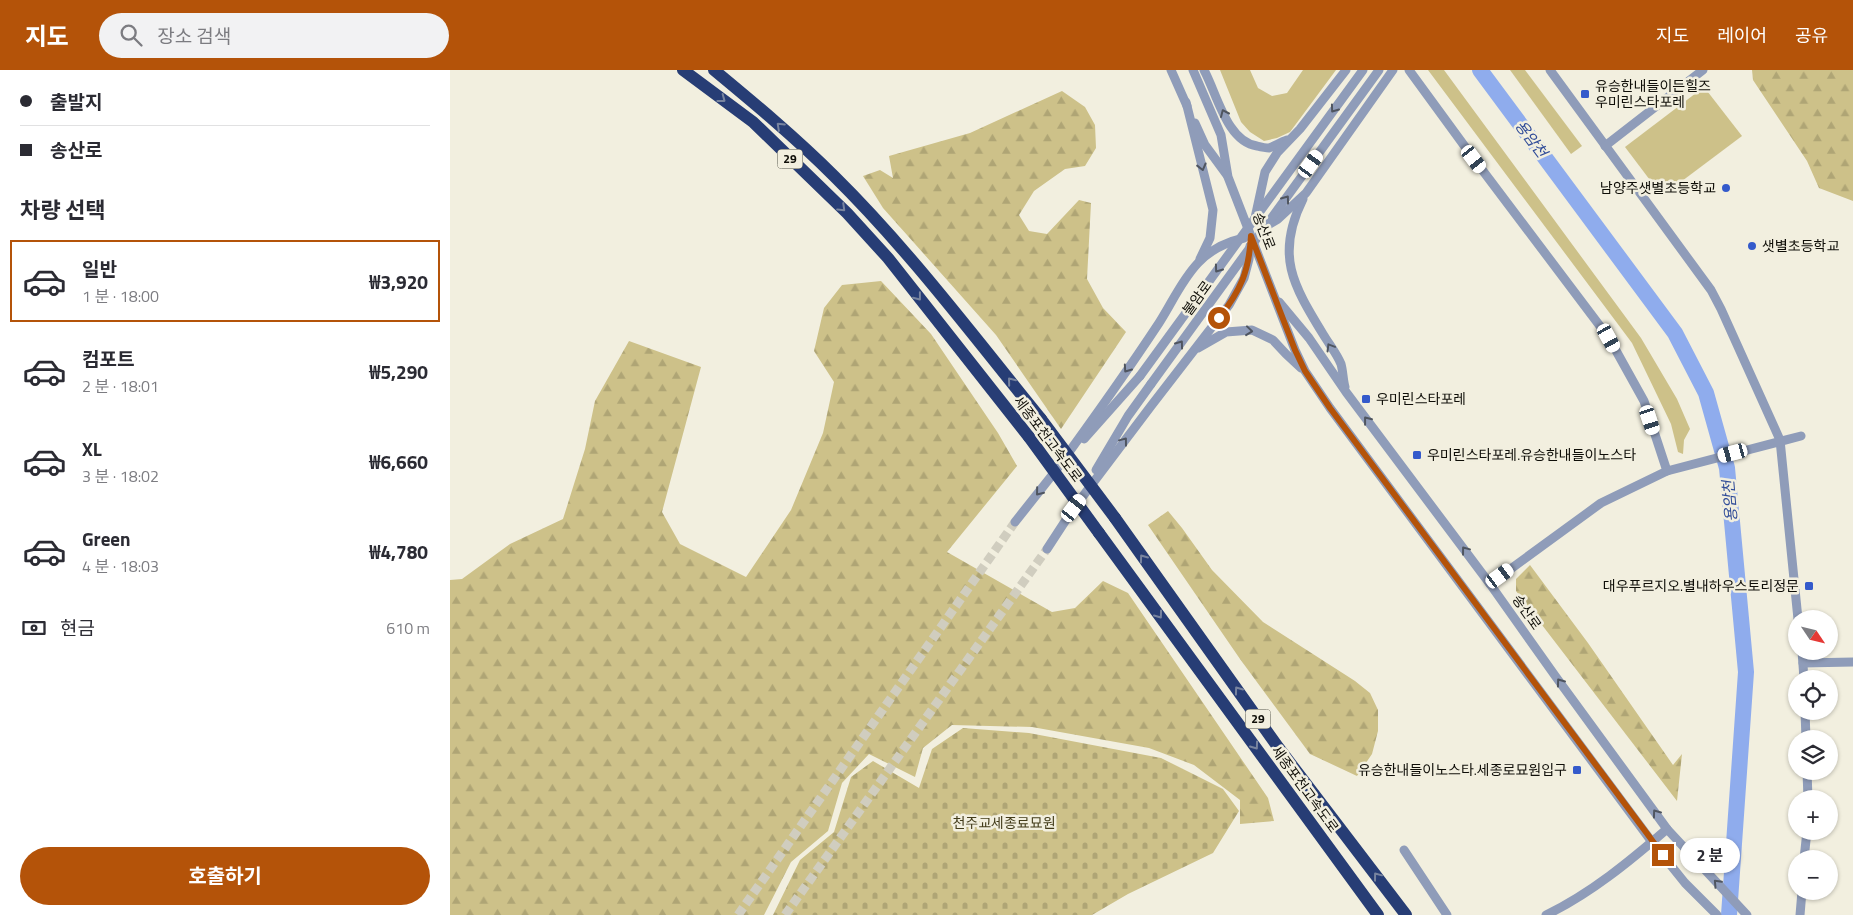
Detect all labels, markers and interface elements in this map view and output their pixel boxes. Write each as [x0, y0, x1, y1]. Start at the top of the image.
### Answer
search box [99, 13, 449, 58]
text: 지도 [25, 18, 69, 54]
icon: search [117, 21, 145, 49]
text: 장소 검색 [157, 21, 231, 50]
text: 지도 [1656, 22, 1689, 49]
text: 레이어 [1717, 22, 1767, 49]
text: 공유 [1795, 22, 1828, 49]
place label: 유승한내들이든힐즈 우미린스타포레 [1595, 75, 1711, 112]
text: 출발지 [50, 87, 102, 116]
marker: 유승한내들이든힐즈 우미린스타포레 [1579, 88, 1591, 100]
one-way arrow [716, 93, 726, 102]
one-way arrow [1332, 103, 1340, 112]
one-way arrow [1220, 109, 1231, 118]
water label: 용암천 [1510, 115, 1554, 164]
one-way arrow [777, 123, 786, 132]
text: 송산로 [50, 135, 102, 164]
car [1458, 143, 1489, 175]
car [1296, 147, 1325, 181]
road number: 29 [778, 150, 802, 168]
one-way arrow [1196, 162, 1206, 170]
place label: 남양주샛별초등학교 [1600, 177, 1716, 198]
marker: 남양주샛별초등학교 [1720, 182, 1732, 194]
text: 차량 선택 [20, 193, 106, 227]
one-way arrow [1280, 196, 1288, 205]
one-way arrow [836, 202, 845, 211]
street label: 송산로 [1248, 209, 1281, 253]
place label: 샛별초등학교 [1762, 235, 1839, 256]
marker: 샛별초등학교 [1746, 240, 1758, 252]
text: 일반 [82, 254, 117, 283]
icon: car [22, 259, 67, 304]
one-way arrow [1215, 263, 1224, 273]
text: ₩3,920 [369, 267, 428, 296]
street label: 불암로 [1177, 276, 1217, 320]
text: 1 분 · 18:00 [82, 284, 159, 308]
one-way arrow [913, 291, 921, 300]
route start [1208, 307, 1230, 329]
car [1595, 321, 1622, 355]
one-way arrow [1246, 326, 1254, 337]
one-way arrow [1174, 340, 1183, 350]
one-way arrow [1327, 343, 1337, 352]
text: 컴포트 [82, 344, 134, 373]
icon: car [22, 349, 67, 394]
text: ₩5,290 [369, 357, 428, 386]
one-way arrow [1124, 363, 1133, 373]
text: 2 분 · 18:01 [82, 374, 159, 398]
one-way arrow [1007, 378, 1016, 387]
place label: 우미린스타포레 [1376, 388, 1466, 409]
street label: 세종포천고속도로 [1009, 391, 1088, 486]
marker: 우미린스타포레 [1360, 393, 1372, 405]
car [1638, 403, 1661, 437]
one-way arrow [1365, 417, 1373, 426]
text: XL [82, 434, 102, 463]
one-way arrow [1118, 437, 1127, 447]
icon: car [22, 439, 67, 484]
car [1716, 442, 1749, 464]
place label: 우미린스타포레.유승한내들이노스타 [1427, 444, 1636, 465]
text: ₩6,660 [369, 447, 428, 476]
marker: 우미린스타포레.유승한내들이노스타 [1411, 449, 1423, 461]
text: 3 분 · 18:02 [82, 464, 159, 488]
water label: 용암천 [1716, 477, 1743, 523]
one-way arrow [1036, 486, 1045, 495]
car [1058, 492, 1089, 524]
text: Green [82, 524, 131, 553]
icon: car [22, 529, 67, 574]
text: ₩4,780 [369, 537, 428, 566]
one-way arrow [1462, 546, 1471, 556]
text: 4 분 · 18:03 [82, 554, 159, 578]
one-way arrow [1140, 554, 1149, 564]
car [1483, 561, 1516, 591]
place label: 대우푸르지오.별내하우스토리정문 [1603, 575, 1799, 596]
marker: 대우푸르지오.별내하우스토리정문 [1803, 580, 1815, 592]
street label: 송산로 [1508, 590, 1547, 634]
one-way arrow [1153, 609, 1161, 618]
north arrow [1788, 610, 1838, 660]
map controls [1788, 610, 1838, 900]
text: 현금 [60, 613, 95, 642]
icon: cash [20, 614, 48, 642]
text: 610 m [386, 616, 430, 640]
button: locate [1788, 670, 1838, 720]
one-way arrow [1557, 679, 1565, 688]
one-way arrow [1235, 686, 1244, 696]
road number: 29 [1246, 710, 1270, 729]
button: layers [1788, 730, 1838, 780]
one-way arrow [1249, 740, 1258, 750]
street label: 세종포천고속도로 [1267, 741, 1344, 837]
place label: 유승한내들이노스타.세종로묘원입구 [1358, 759, 1567, 780]
marker: 유승한내들이노스타.세종로묘원입구 [1571, 764, 1583, 776]
button: + [1788, 790, 1838, 840]
one-way arrow [1653, 810, 1661, 819]
park label: 천주교세종료묘원 [952, 812, 1056, 833]
callout: 2 분 [1680, 838, 1740, 872]
text: 2 분 [1696, 843, 1724, 867]
route end [1652, 844, 1674, 866]
button: 호출하기 [20, 847, 430, 905]
button: − [1788, 850, 1838, 900]
one-way arrow [1374, 872, 1383, 882]
one-way arrow [1714, 879, 1723, 888]

